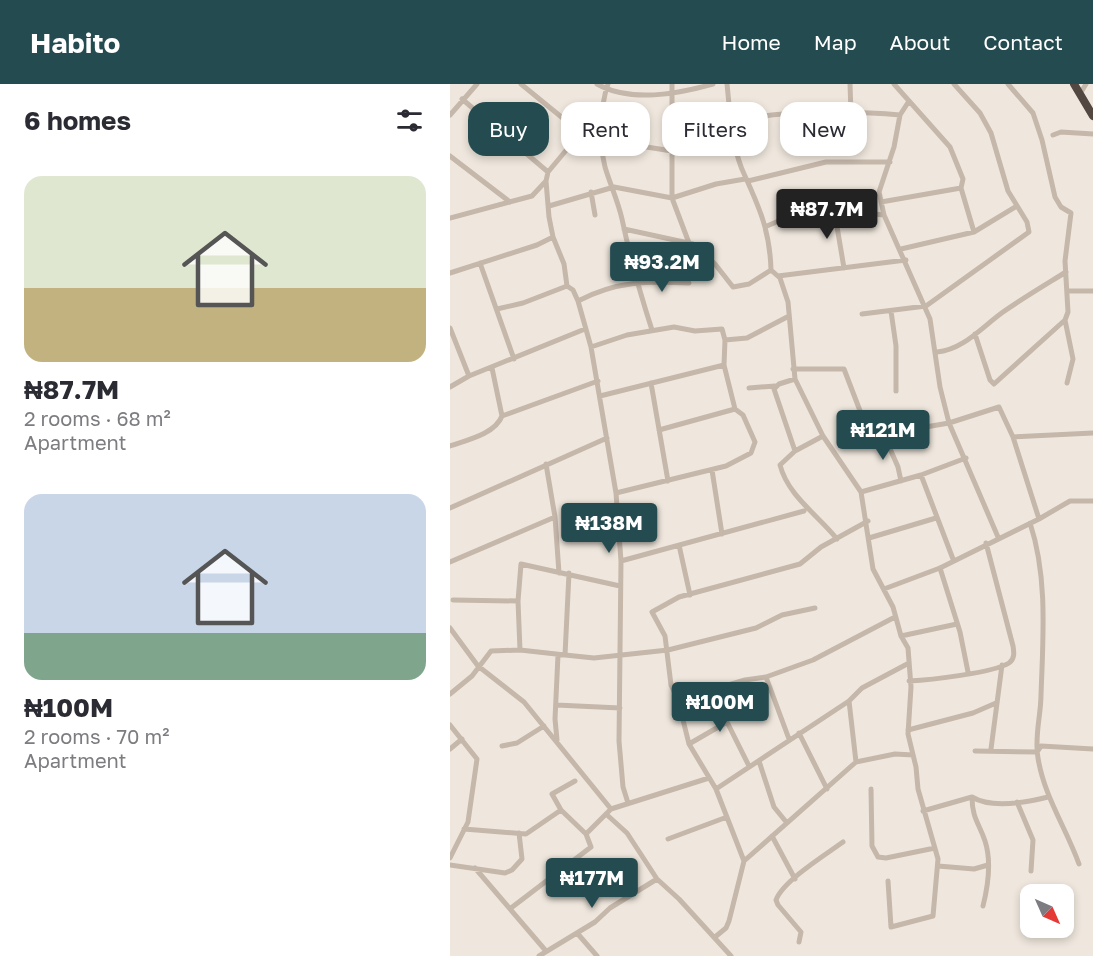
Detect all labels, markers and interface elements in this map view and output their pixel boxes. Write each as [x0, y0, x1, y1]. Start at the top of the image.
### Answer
text: Habito [30, 26, 120, 59]
text: Home [721, 29, 781, 55]
text: Map [814, 29, 857, 55]
text: About [890, 29, 950, 55]
text: Contact [983, 29, 1063, 55]
chip: Buy [468, 102, 549, 156]
chip: Rent [561, 102, 650, 156]
chip: Filters [662, 102, 768, 156]
chip: New [780, 102, 867, 156]
icon: filters [393, 104, 426, 137]
text: 6 homes [24, 105, 131, 136]
pin: ₦87.7M [778, 189, 876, 240]
text: ₦87.7M [790, 196, 864, 220]
icon: home [171, 215, 279, 323]
pin: ₦93.2M [613, 242, 711, 293]
text: ₦93.2M [624, 249, 700, 273]
text: ₦87.7M [24, 374, 119, 405]
text: 2 rooms · 68 m² [24, 406, 171, 430]
pin: ₦121M [841, 410, 925, 461]
text: ₦121M [850, 417, 916, 441]
text: Apartment [24, 430, 127, 454]
pin: ₦138M [567, 503, 651, 554]
text: ₦138M [575, 510, 643, 534]
icon: home [171, 533, 279, 641]
pin: ₦100M [678, 682, 762, 733]
text: ₦100M [686, 689, 754, 713]
text: ₦100M [24, 692, 113, 723]
text: 2 rooms · 70 m² [24, 724, 169, 748]
text: Apartment [24, 748, 127, 772]
pin: ₦177M [550, 858, 634, 909]
text: ₦177M [560, 865, 624, 889]
north arrow [1020, 884, 1074, 938]
map controls [1020, 884, 1074, 938]

